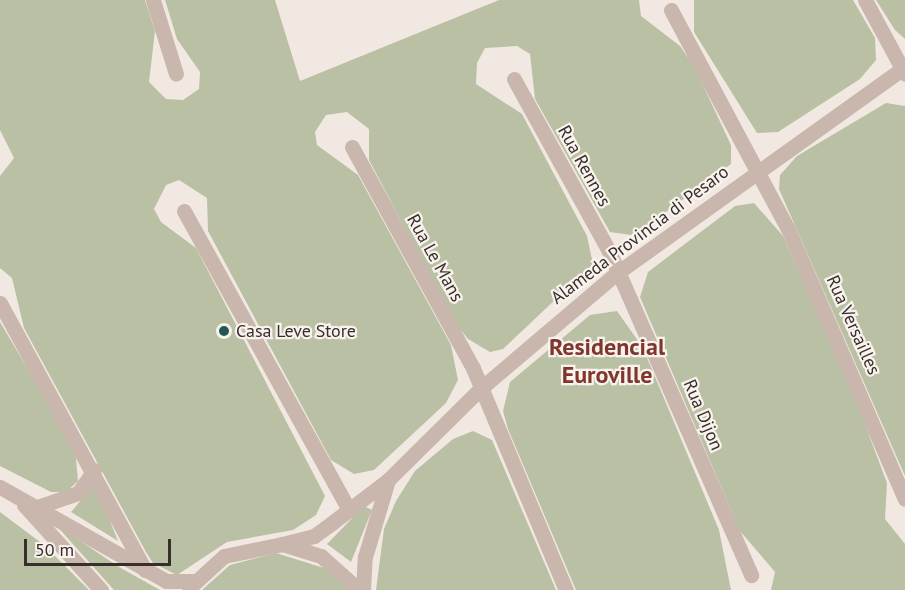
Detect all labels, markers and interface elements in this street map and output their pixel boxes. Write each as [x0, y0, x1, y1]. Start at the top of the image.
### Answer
street label: Rua Rennes [553, 122, 615, 210]
street label: Alameda Provincia di Pesaro [547, 161, 733, 309]
street label: Rua Le Mans [402, 210, 468, 306]
street label: Rua Versailles [821, 272, 885, 378]
place label: Casa Leve Store [236, 320, 356, 342]
marker: Casa Leve Store [217, 324, 231, 338]
district label: Residencial Euroville [549, 333, 665, 389]
street label: Rua Dijon [678, 376, 728, 454]
scale bar [27, 527, 174, 565]
text: 50 m [35, 538, 74, 561]

